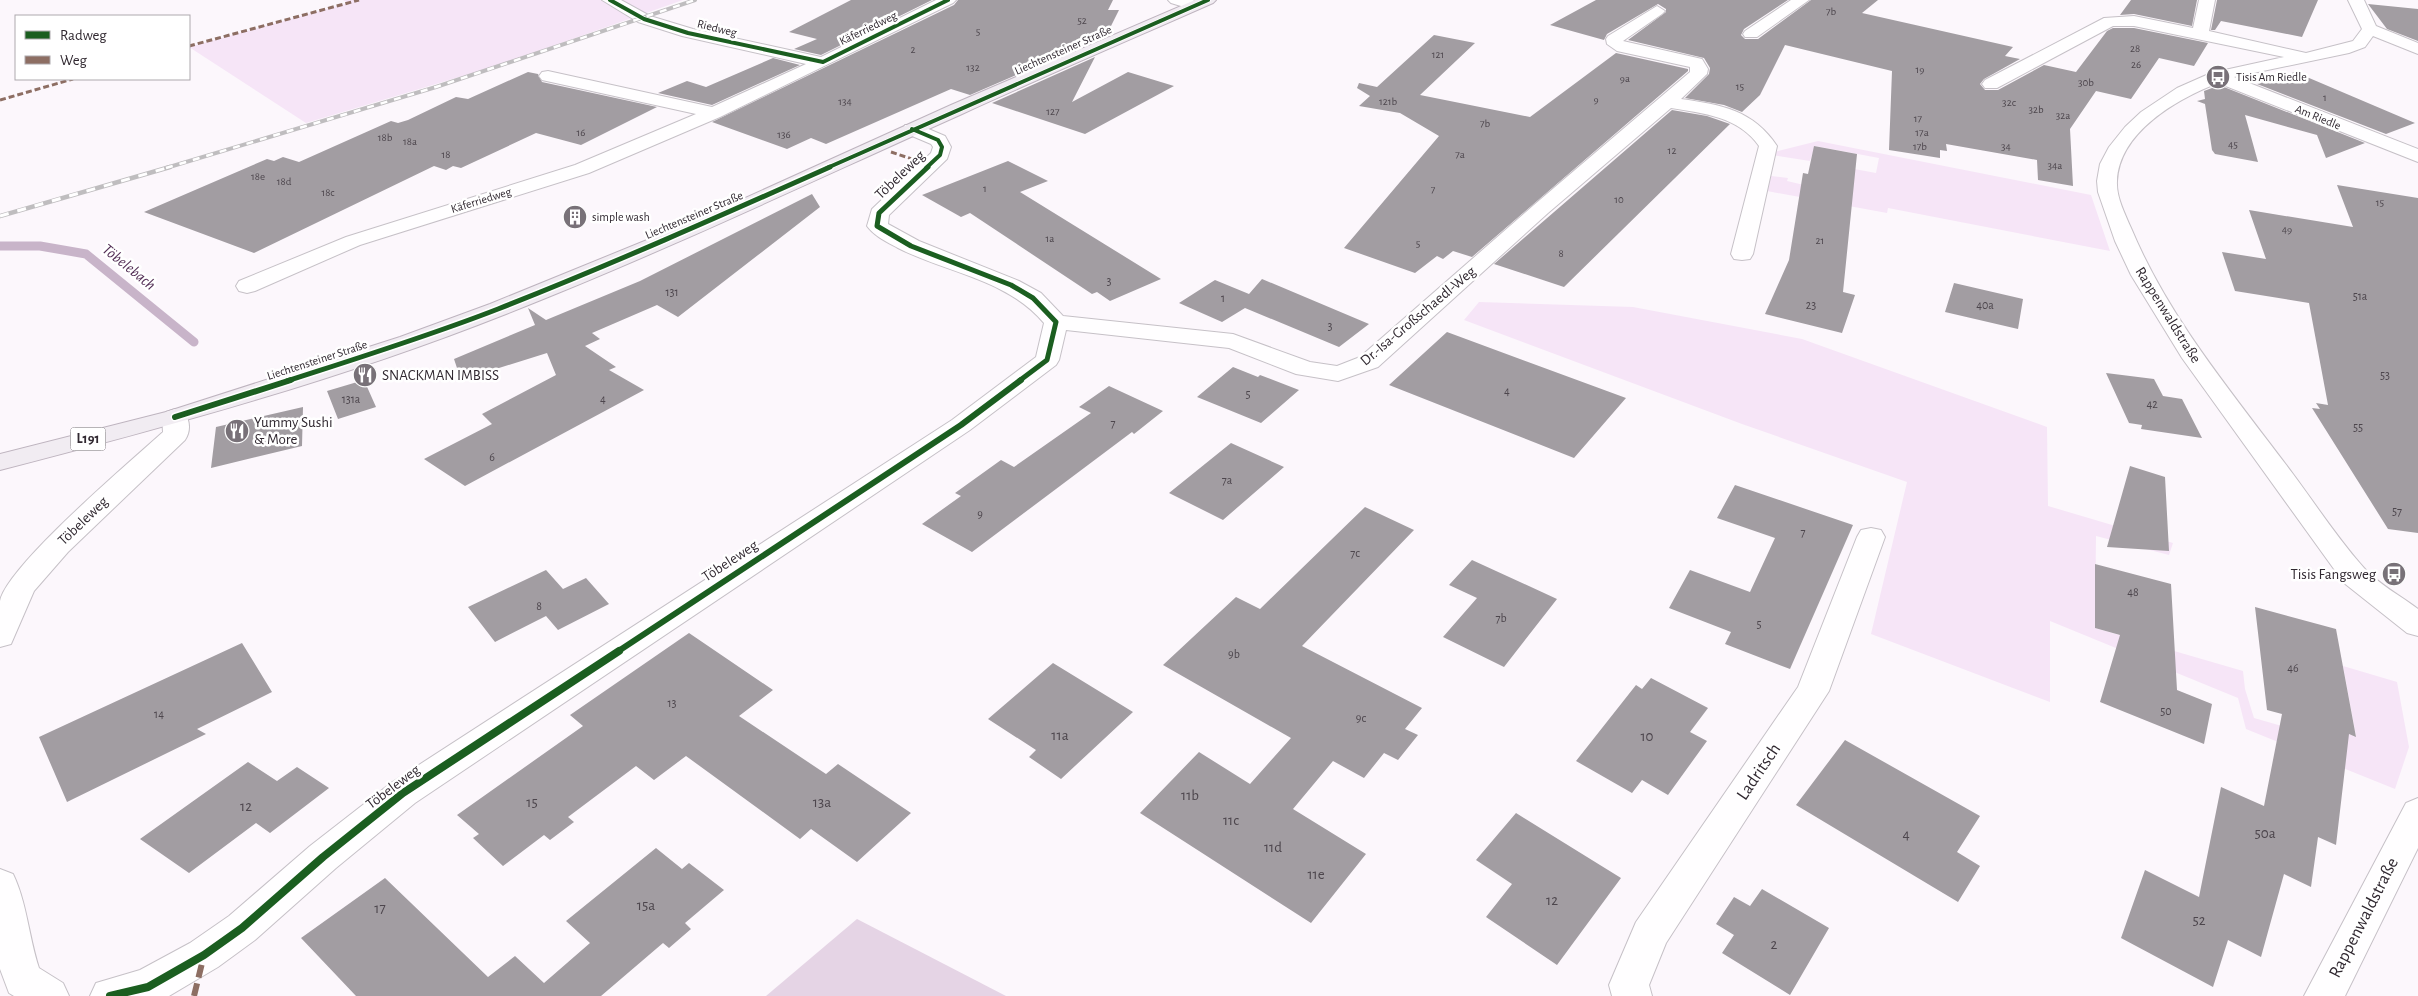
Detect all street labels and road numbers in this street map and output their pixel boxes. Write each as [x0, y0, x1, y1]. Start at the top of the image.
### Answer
street label: Käferriedweg [837, 9, 899, 47]
street label: Riedweg [696, 17, 738, 39]
street label: Liechtensteiner Straße [1013, 23, 1113, 77]
street label: Am Riedle [2293, 102, 2343, 132]
street label: Töbeleweg [872, 147, 928, 202]
street label: Käferriedweg [449, 185, 513, 215]
street label: Liechtensteiner Straße [643, 189, 745, 241]
street label: Dr.-Isa-Großschaedl-Weg [1358, 263, 1479, 368]
street label: Rappenwaldstraße [2132, 264, 2204, 366]
street label: Liechtensteiner Straße [265, 338, 369, 382]
road number: L191 [70, 428, 106, 450]
street label: Töbeleweg [55, 493, 111, 548]
street label: Töbeleweg [700, 537, 761, 584]
street label: Ladritsch [1734, 740, 1784, 804]
street label: Töbeleweg [363, 762, 423, 812]
street label: Rappenwaldstraße [2326, 855, 2402, 981]

